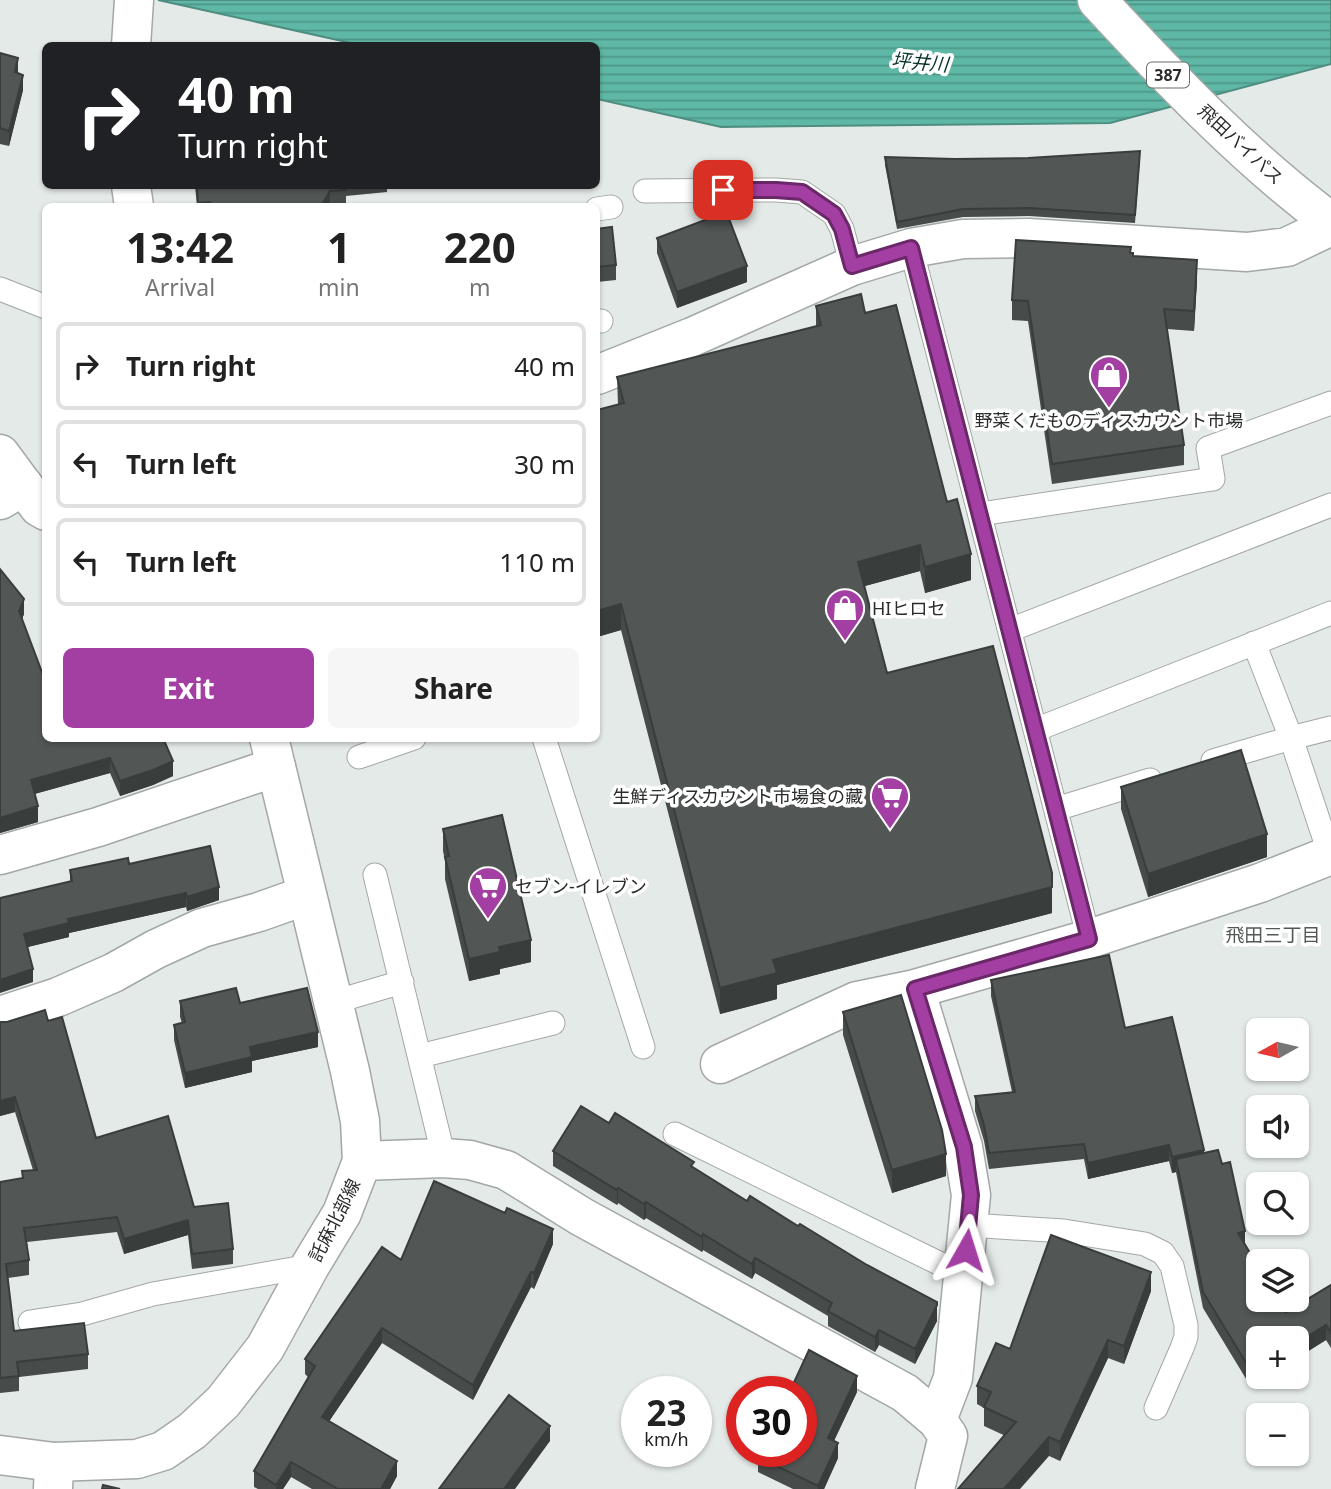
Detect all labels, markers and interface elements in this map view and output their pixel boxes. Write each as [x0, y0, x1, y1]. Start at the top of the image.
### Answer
water label: 坪井川 [890, 47, 952, 78]
text: 40 m [178, 61, 295, 127]
road number: 387 [1147, 62, 1189, 88]
icon: right [63, 70, 154, 161]
street label: 飛田バイパス [1193, 99, 1289, 189]
text: Turn right [178, 124, 328, 167]
pin [693, 160, 753, 220]
icon: arrive [704, 171, 742, 209]
text: 13:42 [126, 218, 234, 275]
text: 1 [327, 218, 351, 275]
text: 220 [444, 218, 516, 275]
text: Arrival [145, 271, 215, 303]
text: min [318, 271, 360, 303]
text: m [469, 271, 491, 303]
icon: right [67, 347, 105, 385]
text: Turn right [126, 348, 256, 384]
text: 40 m [514, 348, 575, 384]
shop icon: 野菜くだものディスカウント市場 [1088, 354, 1130, 409]
place label: 野菜くだものディスカウント市場 [975, 408, 1243, 432]
icon: left [67, 445, 105, 483]
text: Turn left [126, 446, 237, 482]
text: 30 m [514, 446, 575, 482]
icon: left [67, 543, 105, 581]
text: Turn left [126, 544, 237, 580]
text: 110 m [499, 544, 575, 580]
shop icon: HIヒロセ [824, 587, 866, 642]
place label: HIヒロセ [872, 596, 945, 620]
button: Exit [63, 648, 314, 728]
button: Share [328, 648, 579, 728]
supermarket icon: 生鮮ディスカウント市場食の藏 [869, 775, 911, 830]
place label: 生鮮ディスカウント市場食の藏 [612, 784, 863, 808]
supermarket icon: セブン-イレブン [467, 865, 509, 920]
place label: セブン-イレブン [515, 874, 647, 898]
district label: 飛田三丁目 [1225, 922, 1321, 948]
north arrow [1246, 1018, 1309, 1082]
map controls [1246, 1018, 1309, 1466]
button: sound [1246, 1095, 1309, 1158]
button: search [1246, 1172, 1309, 1235]
street label: 託麻北部線 [303, 1174, 365, 1266]
position arrow [929, 1213, 1003, 1287]
button: layers [1246, 1249, 1309, 1312]
button: + [1246, 1326, 1309, 1389]
speed limit sign: 30 [726, 1376, 817, 1467]
text: 23 [646, 1389, 687, 1436]
button: − [1246, 1403, 1309, 1466]
text: km/h [644, 1427, 689, 1451]

